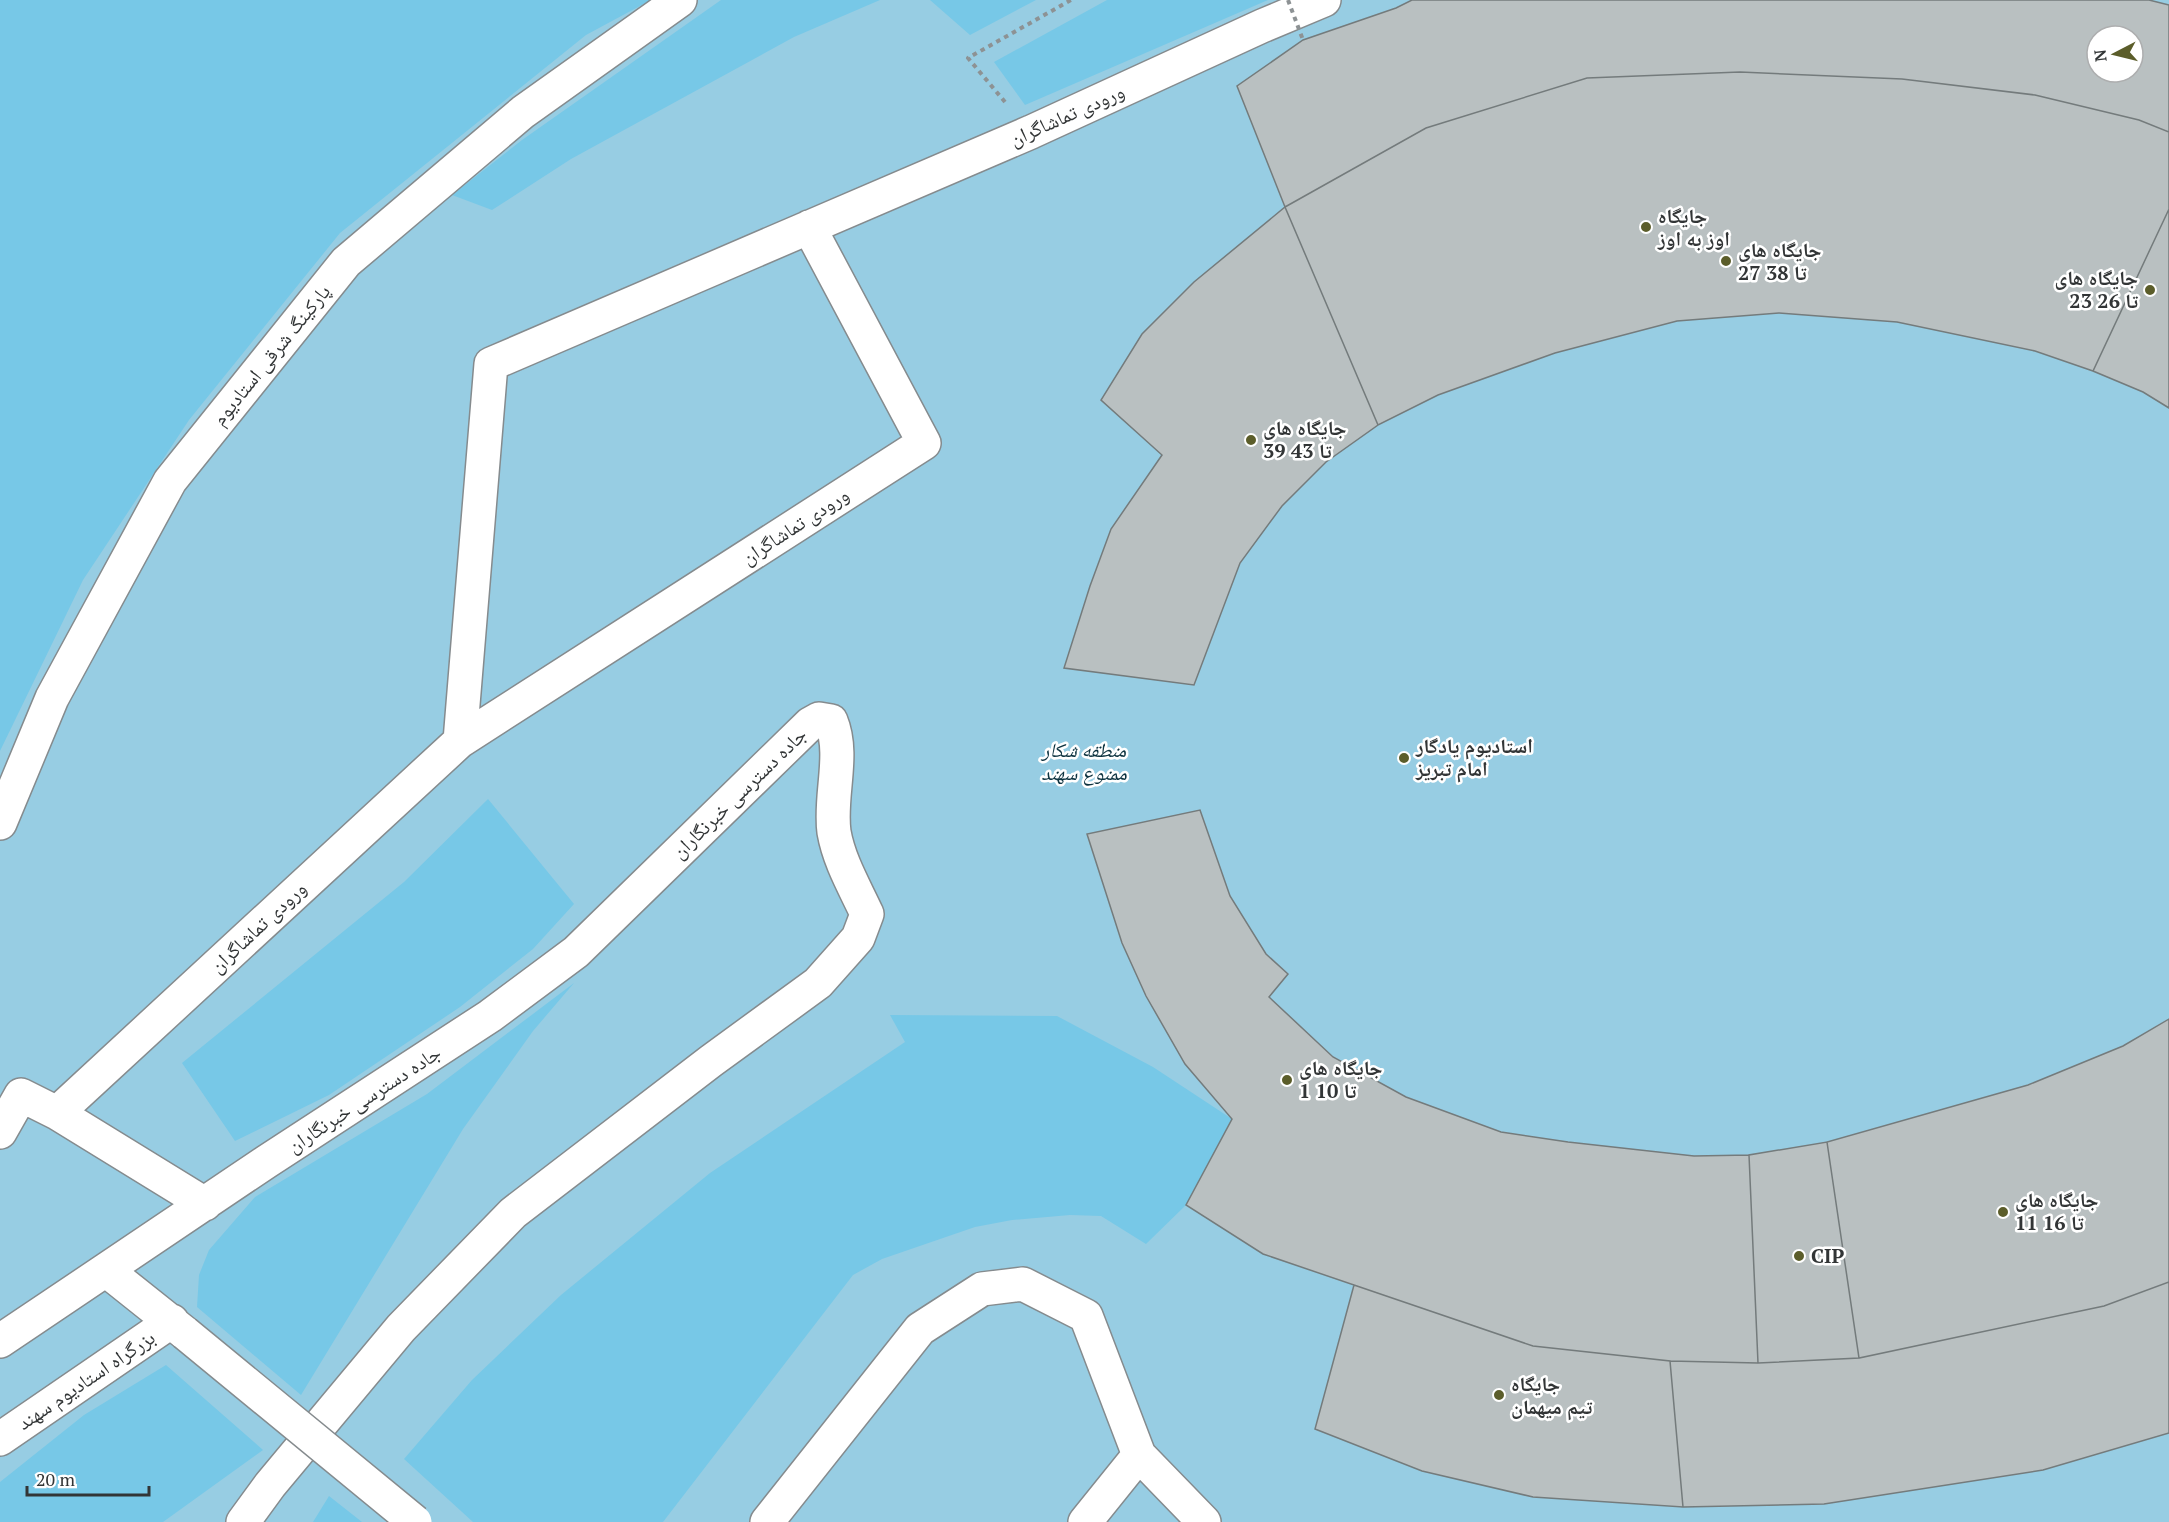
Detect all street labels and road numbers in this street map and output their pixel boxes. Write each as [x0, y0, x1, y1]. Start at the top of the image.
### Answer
street label: ورودی تماشاگران [1005, 77, 1129, 152]
street label: پارکینگ شرقی استادیوم [205, 278, 337, 431]
street label: ورودی تماشاگران [736, 481, 854, 570]
street label: جاده دسترسی خبرنگاران [665, 721, 812, 864]
street label: ورودی تماشاگران [203, 875, 312, 979]
street label: جاده دسترسی خبرنگاران [282, 1039, 446, 1158]
street label: بزرگراه استادیوم سهند [11, 1323, 161, 1437]

